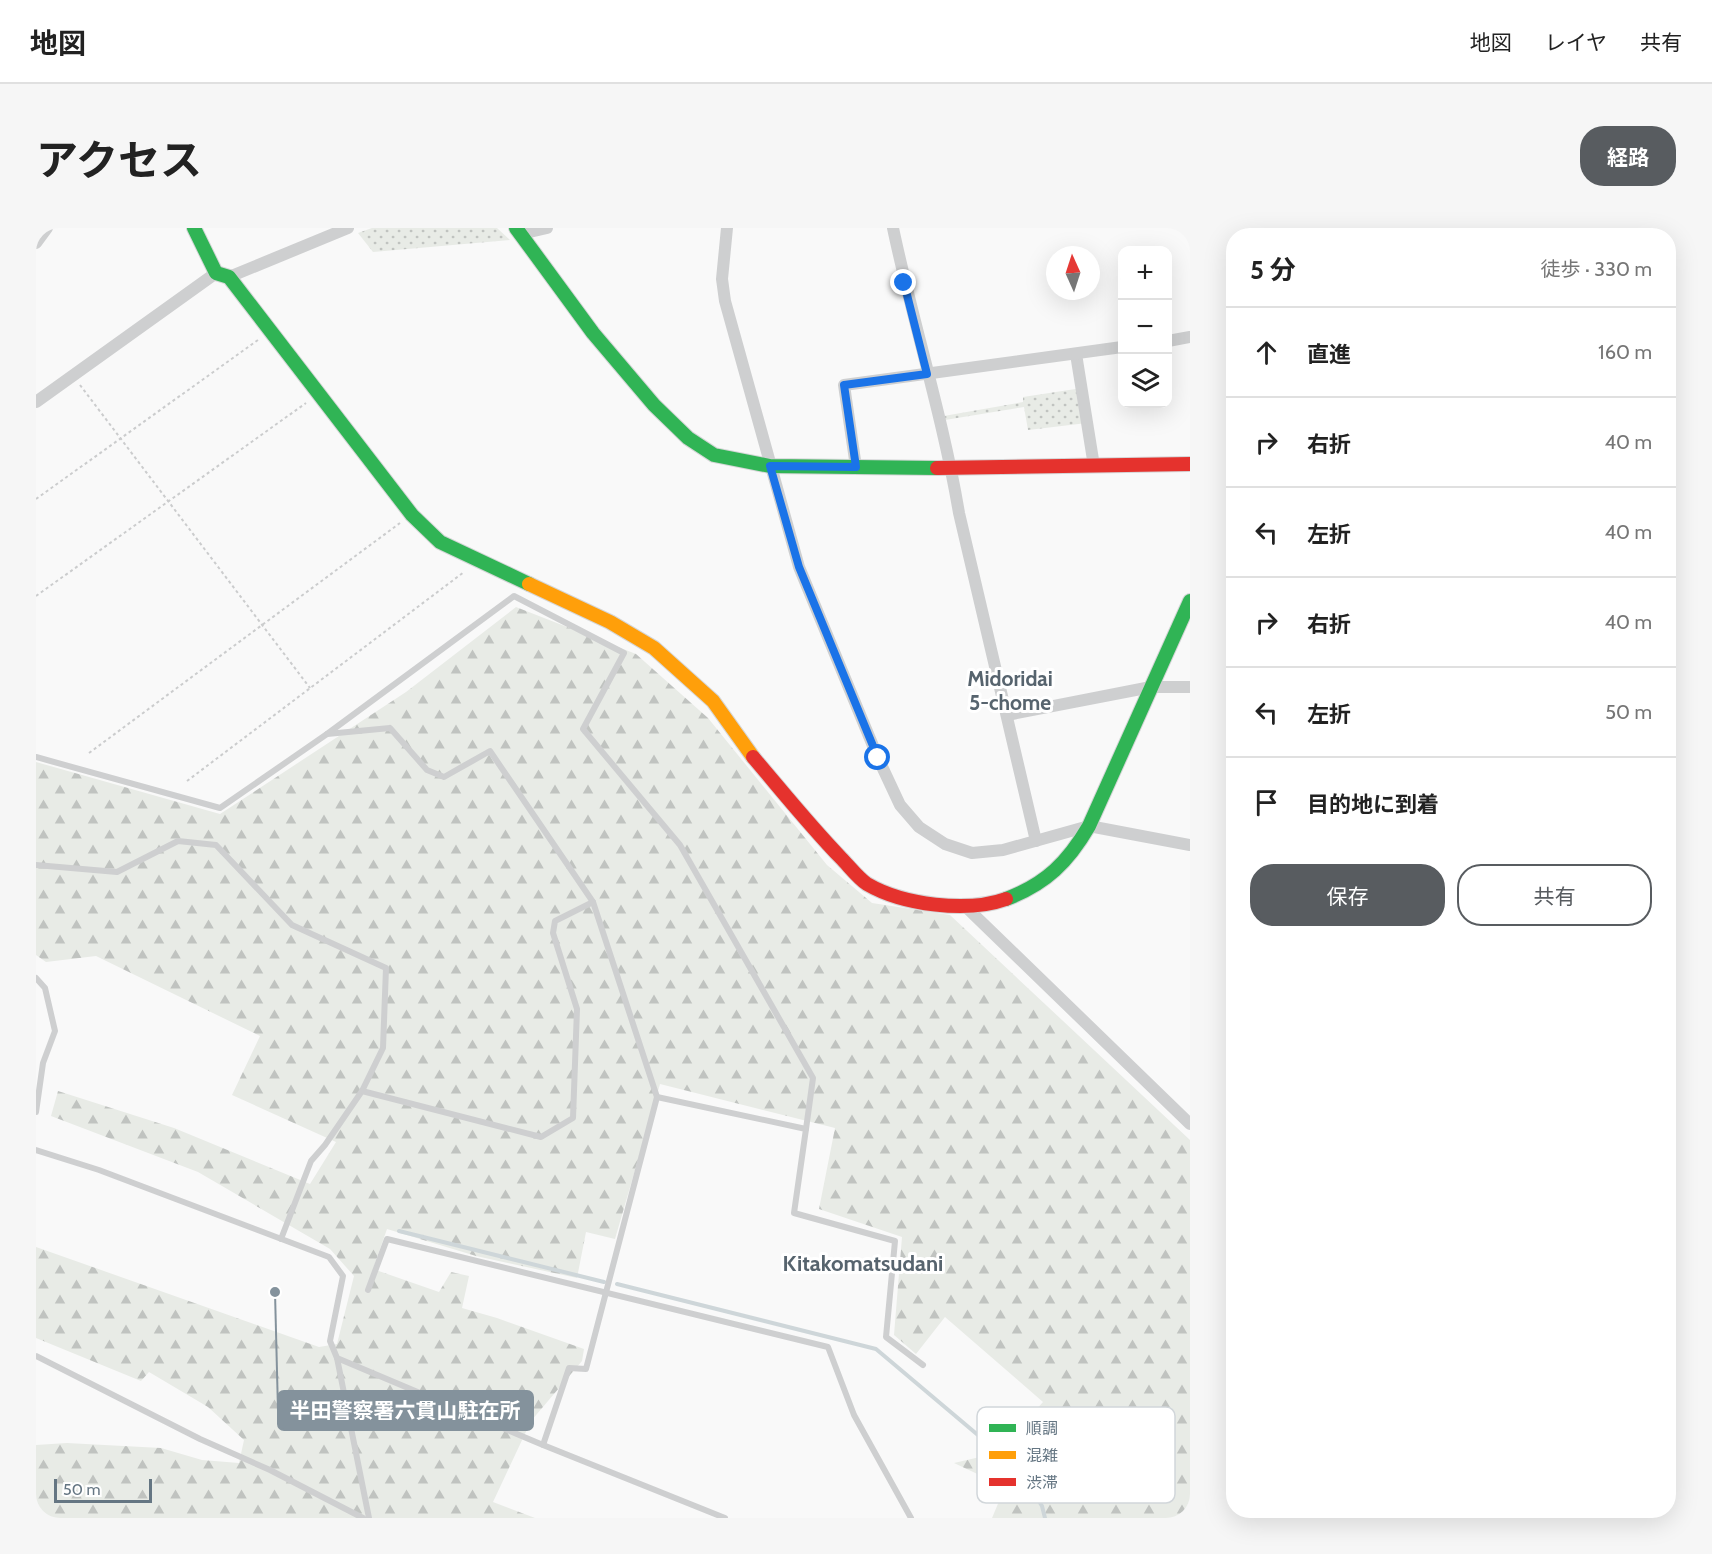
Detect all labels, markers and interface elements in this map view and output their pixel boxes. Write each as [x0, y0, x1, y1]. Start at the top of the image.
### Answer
text: 地図 [30, 26, 86, 60]
text: 地図 [1470, 30, 1512, 55]
text: レイヤ [1545, 30, 1607, 55]
text: 共有 [1640, 30, 1682, 55]
button: 経路 [1580, 126, 1676, 186]
text: アクセス [36, 134, 202, 186]
north arrow [1046, 246, 1100, 300]
map controls [1118, 246, 1172, 408]
button: + [1118, 246, 1172, 300]
text: 5 分 [1250, 254, 1296, 286]
text: 徒歩 · 330 m [1541, 257, 1652, 281]
route end [890, 269, 916, 295]
button: − [1118, 300, 1172, 354]
icon: ahead [1250, 336, 1283, 369]
text: 160 m [1598, 340, 1652, 364]
text: 直進 [1307, 341, 1351, 368]
button: layers [1118, 354, 1172, 408]
icon: right [1250, 426, 1283, 459]
text: 40 m [1604, 430, 1652, 454]
text: 右折 [1307, 431, 1351, 458]
icon: left [1250, 516, 1283, 549]
text: 40 m [1604, 520, 1652, 544]
text: 左折 [1307, 521, 1351, 548]
icon: right [1250, 606, 1283, 639]
text: 40 m [1604, 610, 1652, 634]
text: 右折 [1307, 611, 1351, 638]
district label: Midoridai 5-chome [967, 666, 1053, 715]
icon: left [1250, 696, 1283, 729]
text: 50 m [1605, 700, 1652, 724]
text: 左折 [1307, 701, 1351, 728]
route start [864, 744, 890, 770]
icon: arrive [1250, 786, 1283, 819]
text: 目的地に到着 [1307, 791, 1439, 818]
button: 保存 [1250, 864, 1445, 926]
button: 共有 [1457, 864, 1652, 926]
district label: Kitakomatsudani [783, 1250, 943, 1277]
callout: 半田警察署六貫山駐在所 [278, 1391, 533, 1430]
text: 半田警察署六貫山駐在所 [290, 1398, 521, 1423]
legend [977, 1407, 1175, 1503]
text: 順調 [1026, 1419, 1058, 1438]
text: 混雑 [1026, 1446, 1058, 1465]
text: 渋滞 [1026, 1473, 1058, 1492]
scale bar [54, 1476, 152, 1504]
text: 50 m [63, 1480, 100, 1499]

